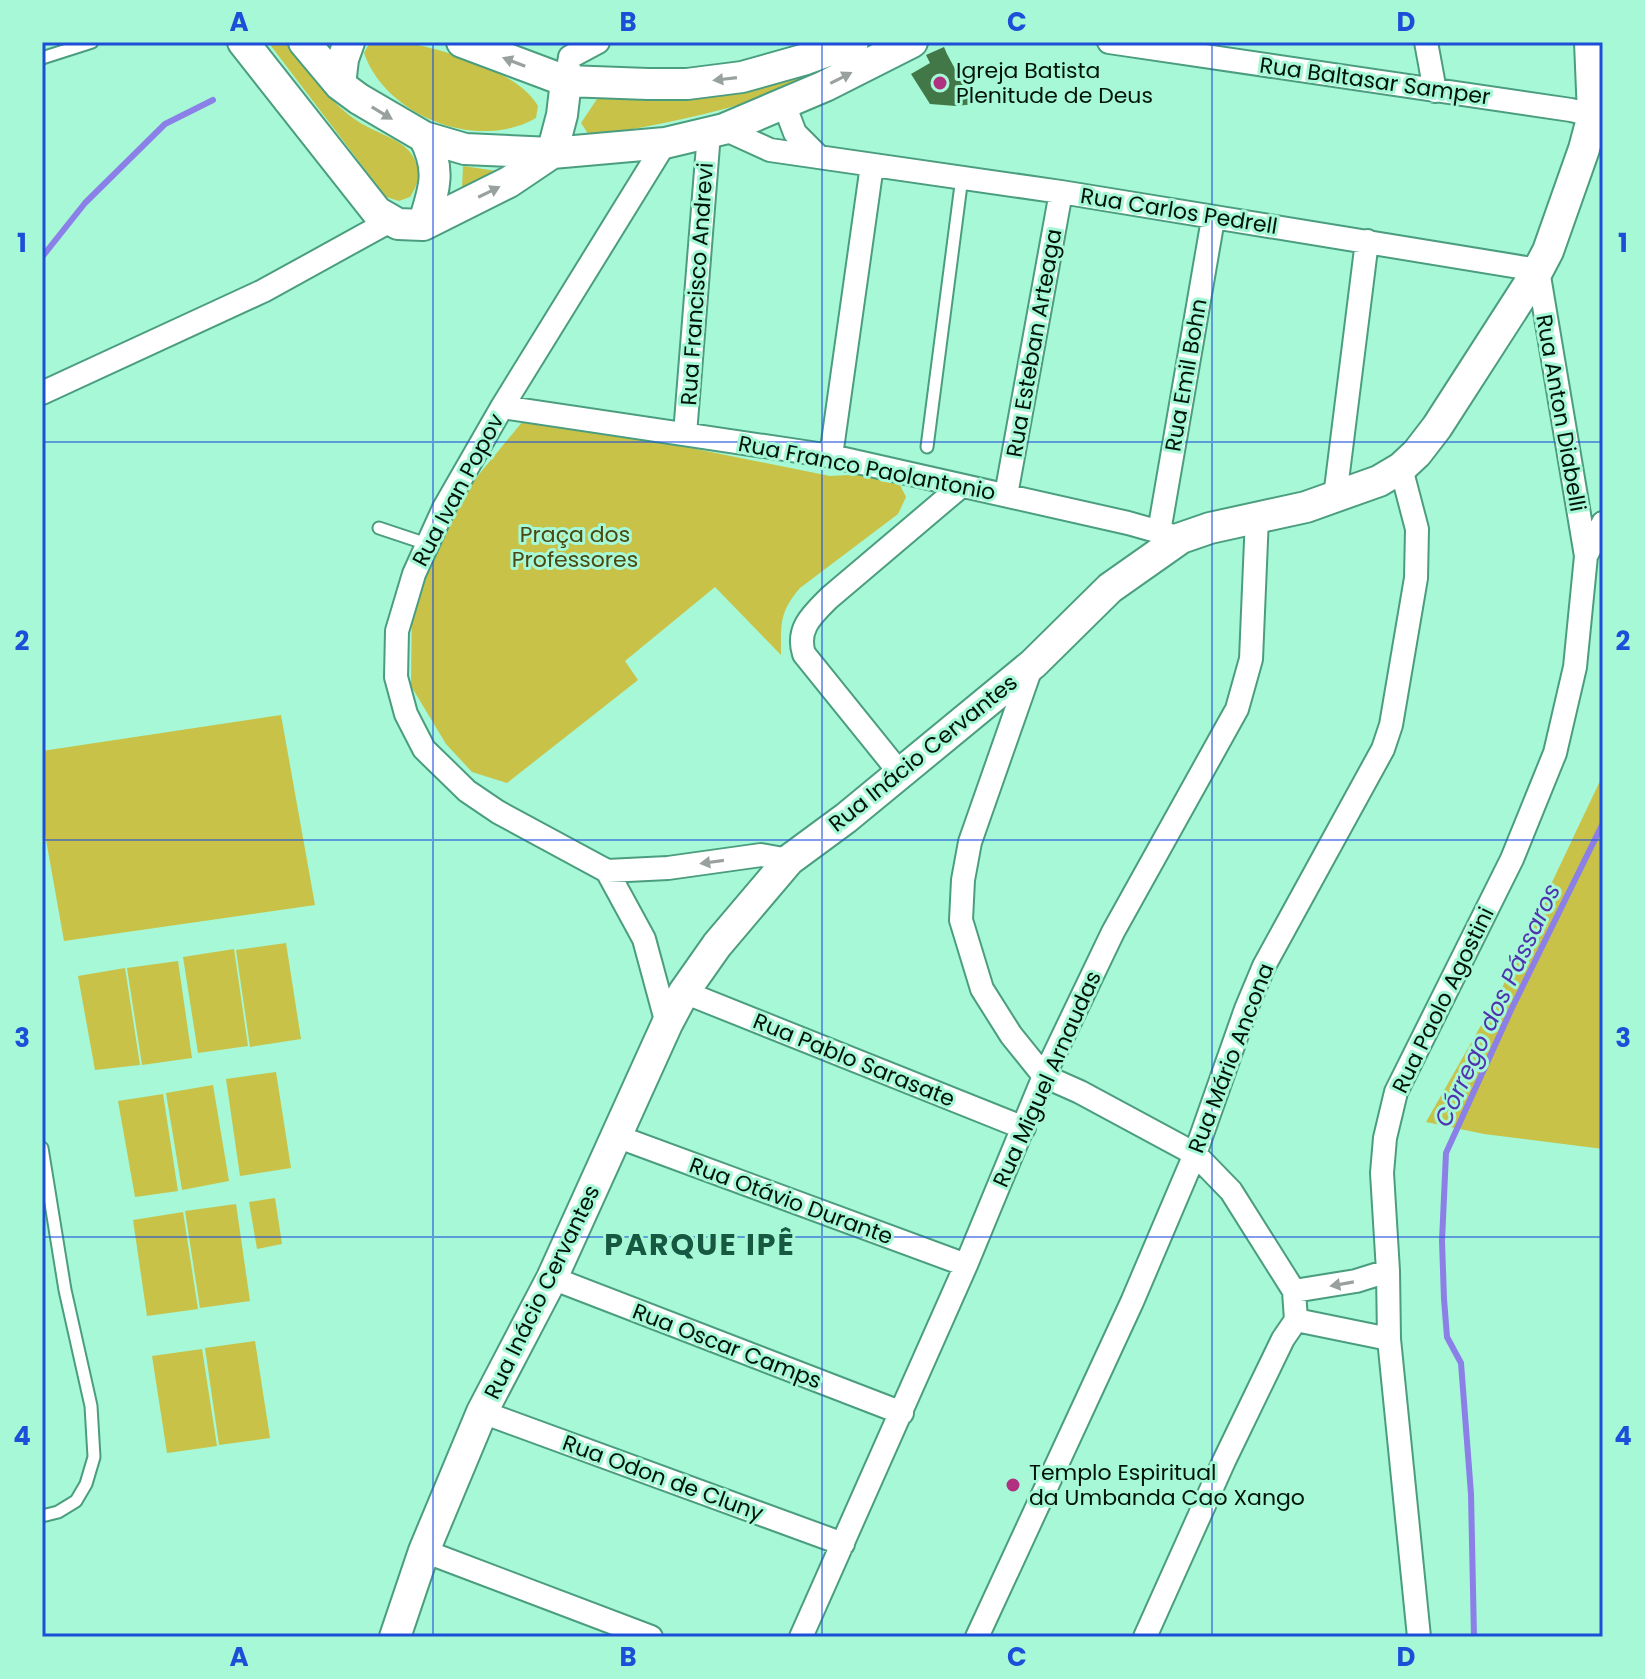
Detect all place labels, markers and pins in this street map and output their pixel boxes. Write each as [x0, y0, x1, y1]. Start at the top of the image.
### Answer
place label: Igreja Batista Plenitude de Deus [956, 55, 1153, 111]
marker: Igreja Batista Plenitude de Deus [931, 74, 949, 92]
place label: Templo Espiritual da Umbanda Cao Xango [1029, 1457, 1305, 1513]
marker: Templo Espiritual da Umbanda Cao Xango [1004, 1476, 1022, 1494]

